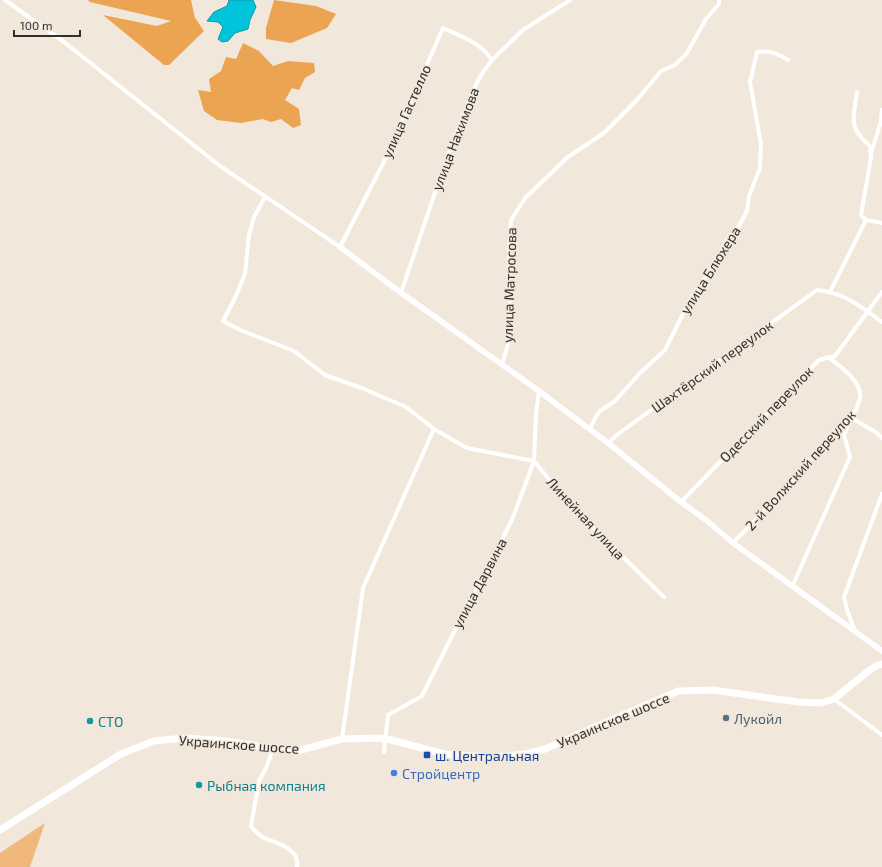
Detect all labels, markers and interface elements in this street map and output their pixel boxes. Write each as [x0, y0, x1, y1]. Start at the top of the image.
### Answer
scale bar [14, 12, 80, 38]
text: 100 m [20, 18, 52, 32]
street label: улица Гастелло [378, 62, 434, 160]
street label: улица Нахимова [428, 85, 482, 193]
street label: улица Блюхера [676, 223, 744, 317]
street label: улица Матросова [498, 227, 520, 343]
street label: Шахтёрский переулок [648, 316, 777, 416]
street label: Одесский переулок [716, 362, 817, 466]
street label: 2-й Волжский переулок [741, 406, 859, 534]
street label: Линейная улица [543, 473, 629, 563]
street label: улица Дарвина [448, 535, 510, 631]
street label: Украинское шоссе [554, 689, 672, 751]
place label: Лукойл [734, 710, 782, 727]
place label: СТО [98, 713, 123, 730]
marker: Лукойл [721, 713, 731, 723]
marker: СТО [85, 716, 95, 726]
street label: Украинское шоссе [178, 731, 300, 757]
place label: ш. Центральная [435, 747, 539, 764]
marker: ш. Центральная [422, 750, 432, 760]
place label: Стройцентр [402, 765, 480, 782]
marker: Стройцентр [389, 768, 399, 778]
place label: Рыбная компания [207, 777, 326, 794]
marker: Рыбная компания [194, 780, 204, 790]

